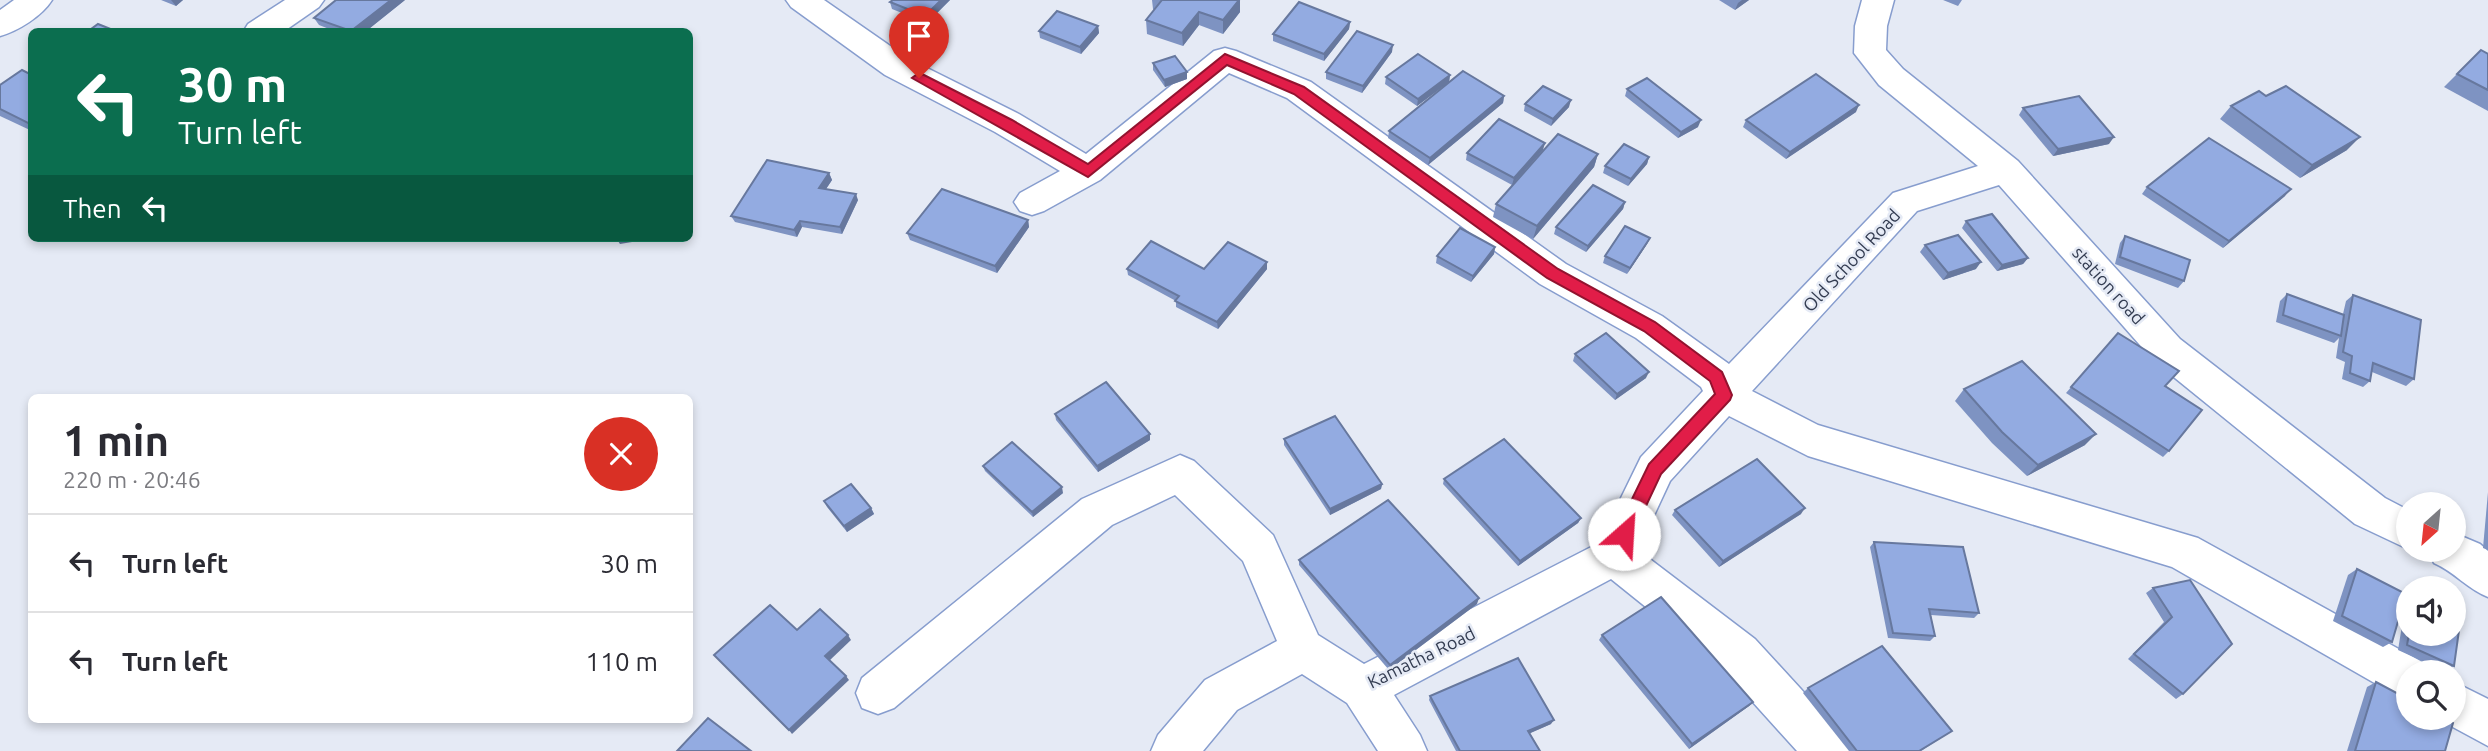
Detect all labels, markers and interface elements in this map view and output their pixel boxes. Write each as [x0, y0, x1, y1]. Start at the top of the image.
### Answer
pin [889, 6, 949, 78]
icon: arrive [900, 17, 938, 55]
icon: left [63, 56, 154, 147]
text: 30 m [178, 56, 287, 111]
text: Turn left [178, 114, 302, 150]
icon: left [136, 189, 174, 227]
text: Then [63, 194, 122, 223]
street label: Old School Road [1798, 205, 1904, 315]
street label: station road [2069, 242, 2149, 328]
text: 1 min [63, 417, 169, 464]
button: close [584, 417, 658, 491]
text: 220 m · 20:46 [63, 467, 201, 492]
north arrow [2396, 492, 2466, 562]
map controls [2396, 492, 2466, 730]
position arrow [1587, 497, 1661, 571]
icon: left [63, 544, 101, 582]
text: Turn left [122, 549, 228, 578]
text: 30 m [600, 549, 658, 578]
button: sound [2396, 576, 2466, 646]
street label: Kamatha Road [1364, 622, 1478, 692]
icon: left [63, 642, 101, 680]
text: Turn left [122, 647, 228, 676]
text: 110 m [586, 647, 658, 676]
button: search [2396, 660, 2466, 730]

